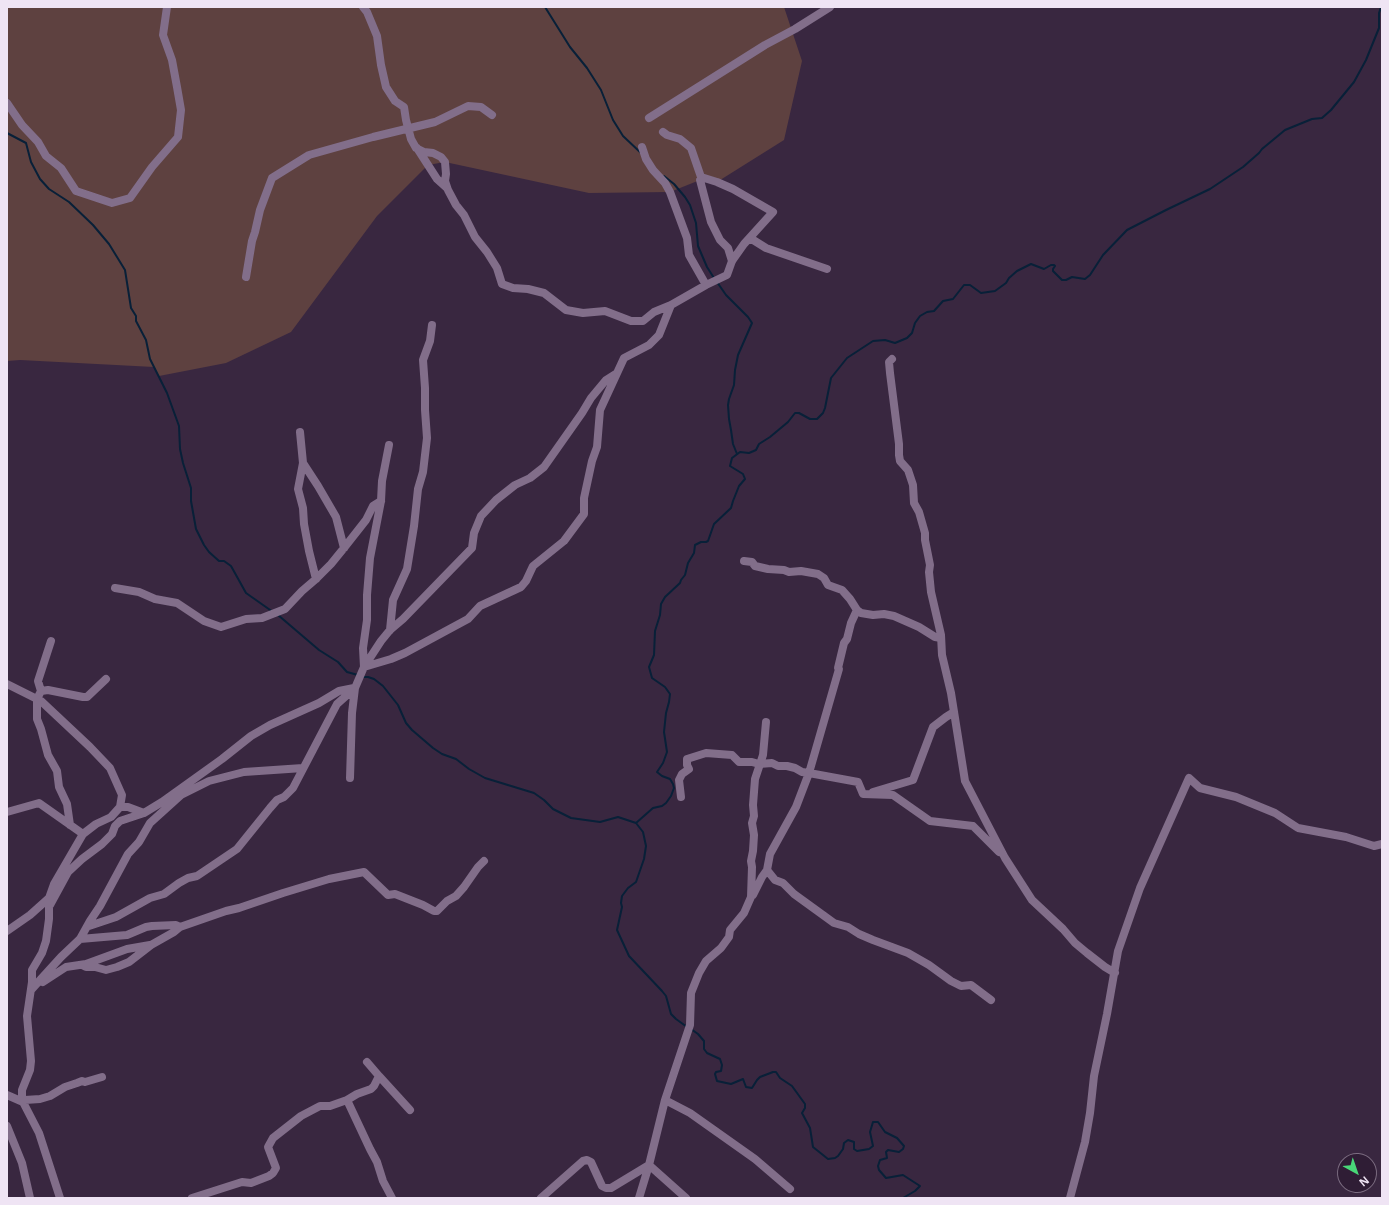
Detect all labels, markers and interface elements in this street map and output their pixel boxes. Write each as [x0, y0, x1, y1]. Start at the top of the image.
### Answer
north arrow [1337, 1153, 1377, 1193]
text: N [1356, 1173, 1373, 1190]

